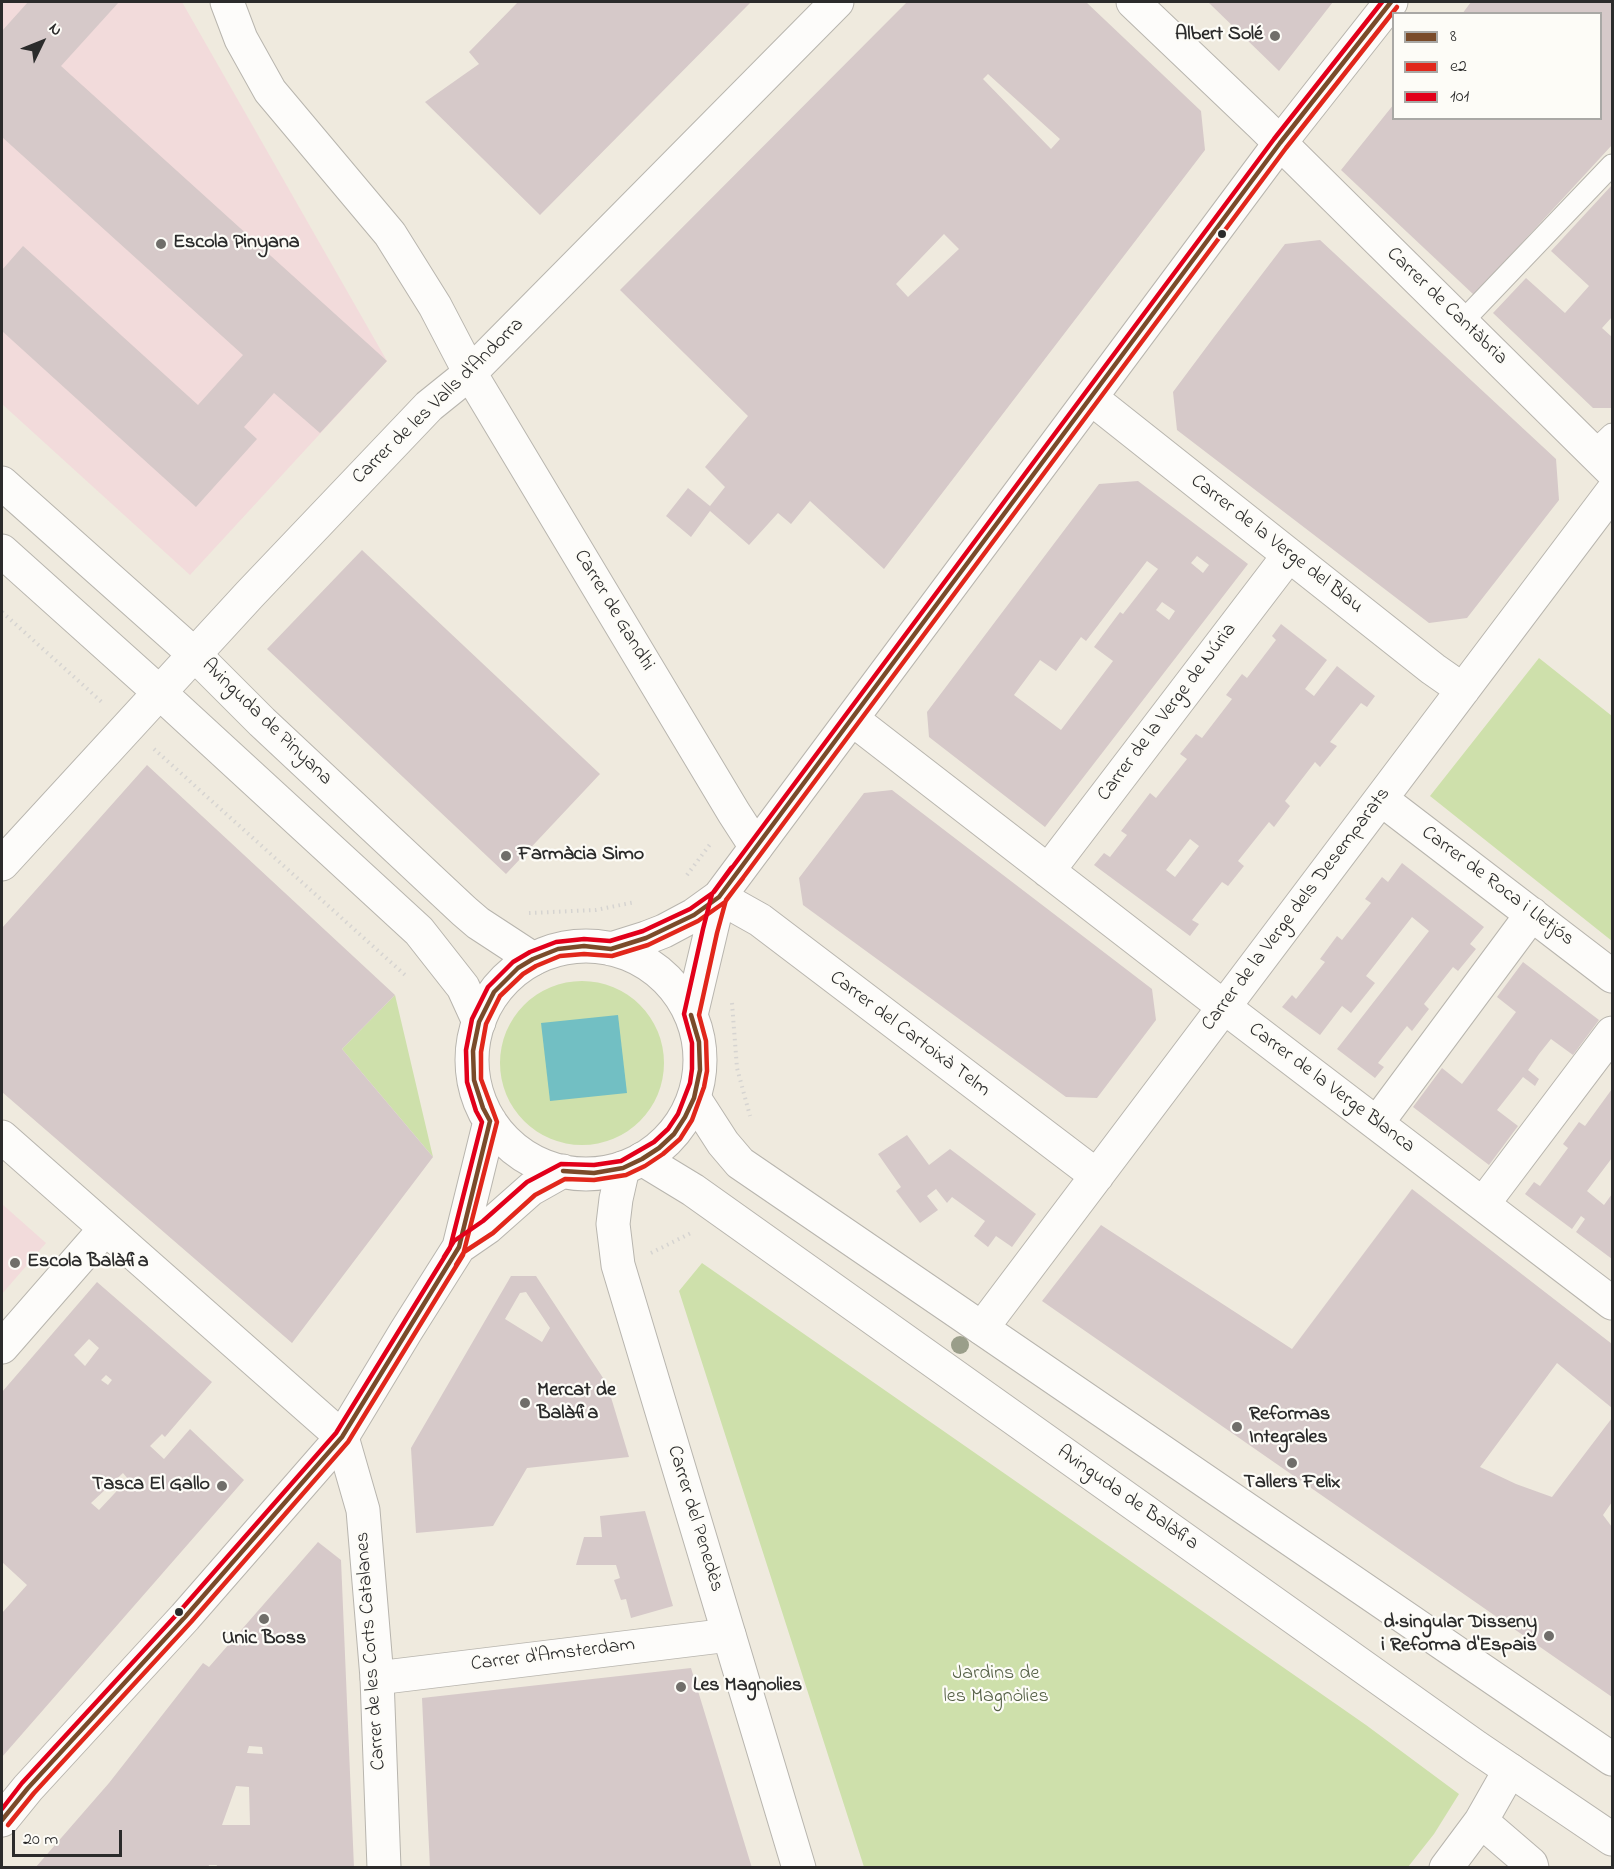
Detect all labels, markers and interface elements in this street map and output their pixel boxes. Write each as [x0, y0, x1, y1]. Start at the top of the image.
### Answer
north arrow [12, 12, 72, 72]
legend [1392, 12, 1602, 120]
text: N [43, 18, 68, 42]
place label: Albert Solé [1175, 24, 1263, 48]
text: 8 [1450, 24, 1457, 50]
marker: Albert Solé [1268, 29, 1282, 43]
text: e2 [1450, 54, 1467, 80]
text: 101 [1450, 84, 1469, 110]
unlabelled marker [1216, 228, 1228, 240]
place label: Escola Pinyana [173, 232, 300, 256]
marker: Escola Pinyana [154, 237, 168, 251]
street label: Carrer de Cantàbria [1380, 243, 1512, 371]
street label: Carrer de les Valls d'Andorra [348, 314, 530, 490]
street label: Carrer de la Verge del Blau [1185, 470, 1367, 620]
street label: Carrer de Gandhi [567, 546, 659, 676]
street label: Carrer de la Verge de Núria [1093, 619, 1243, 807]
street label: Avinguda de Pinyana [196, 654, 336, 792]
street label: Carrer de la Verge dels Desemparats [1197, 783, 1397, 1037]
street label: Carrer de Roca i Lletjós [1416, 822, 1578, 952]
place label: Farmàcia Simo [518, 844, 644, 868]
marker: Farmàcia Simo [499, 849, 513, 863]
street label: Carrer del Cartoixà Telm [824, 967, 994, 1103]
street label: Carrer de la Verge Blanca [1243, 1019, 1419, 1159]
place label: Escola Balàfia [27, 1251, 149, 1275]
marker: Escola Balàfia [8, 1256, 22, 1270]
place label: Mercat de Balàfia [537, 1380, 616, 1427]
marker: Mercat de Balàfia [518, 1396, 532, 1410]
place label: Reformas Integrales [1249, 1404, 1330, 1451]
marker: Reformas Integrales [1230, 1420, 1244, 1434]
street label: Avinguda de Balàfia [1051, 1441, 1203, 1557]
street label: Carrer del Penedès [660, 1443, 728, 1595]
marker: Tallers Felix [1285, 1456, 1299, 1470]
place label: Tallers Felix [1243, 1472, 1341, 1496]
place label: Tasca El Gallo [92, 1474, 210, 1498]
marker: Tasca El Gallo [215, 1479, 229, 1493]
street label: Carrer de les Corts Catalanes [352, 1531, 392, 1771]
unlabelled marker [173, 1606, 185, 1618]
marker: Unic Boss [257, 1612, 271, 1626]
place label: d·singular Disseny i Reforma d'Espais [1381, 1612, 1537, 1659]
place label: Unic Boss [222, 1628, 306, 1652]
marker: d·singular Disseny i Reforma d'Espais [1542, 1629, 1556, 1643]
street label: Carrer d'Amsterdam [470, 1634, 636, 1678]
park label: Jardins de les Magnòlies [943, 1663, 1049, 1710]
place label: Les Magnolies [693, 1675, 802, 1699]
marker: Les Magnolies [674, 1680, 688, 1694]
scale bar [15, 1818, 124, 1856]
text: 20 m [23, 1827, 58, 1853]

